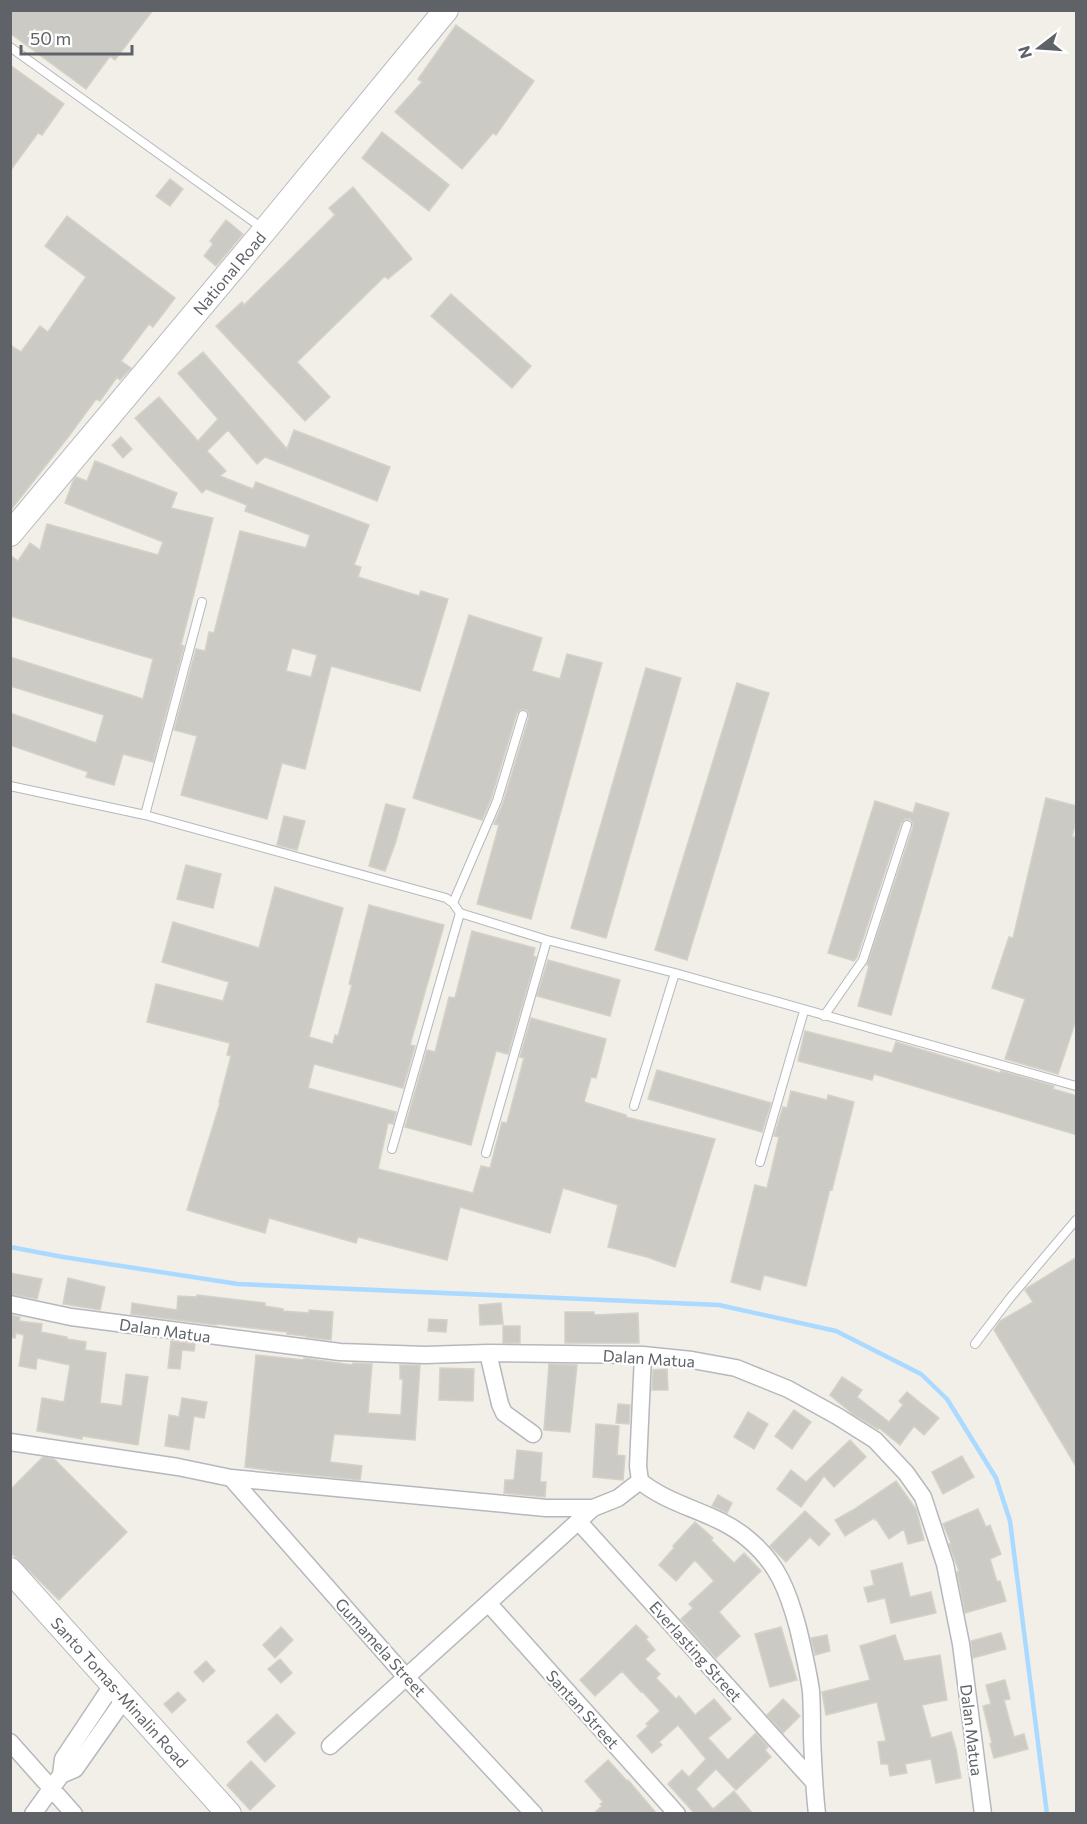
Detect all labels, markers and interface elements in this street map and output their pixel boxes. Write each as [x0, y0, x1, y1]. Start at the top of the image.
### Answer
scale bar [21, 18, 132, 56]
north arrow [1009, 18, 1069, 78]
text: 50 m [30, 27, 71, 49]
text: N [1013, 44, 1035, 61]
street label: National Road [189, 228, 269, 318]
street label: Dalan Matua [118, 1314, 212, 1346]
street label: Dalan Matua [602, 1345, 696, 1371]
street label: Gumamela Street [332, 1594, 431, 1701]
street label: Everlasting Street [646, 1597, 746, 1705]
street label: Santo Tomas-Minalin Road [47, 1613, 193, 1771]
street label: Santan Street [543, 1666, 624, 1753]
street label: Dalan Matua [957, 1683, 987, 1777]

